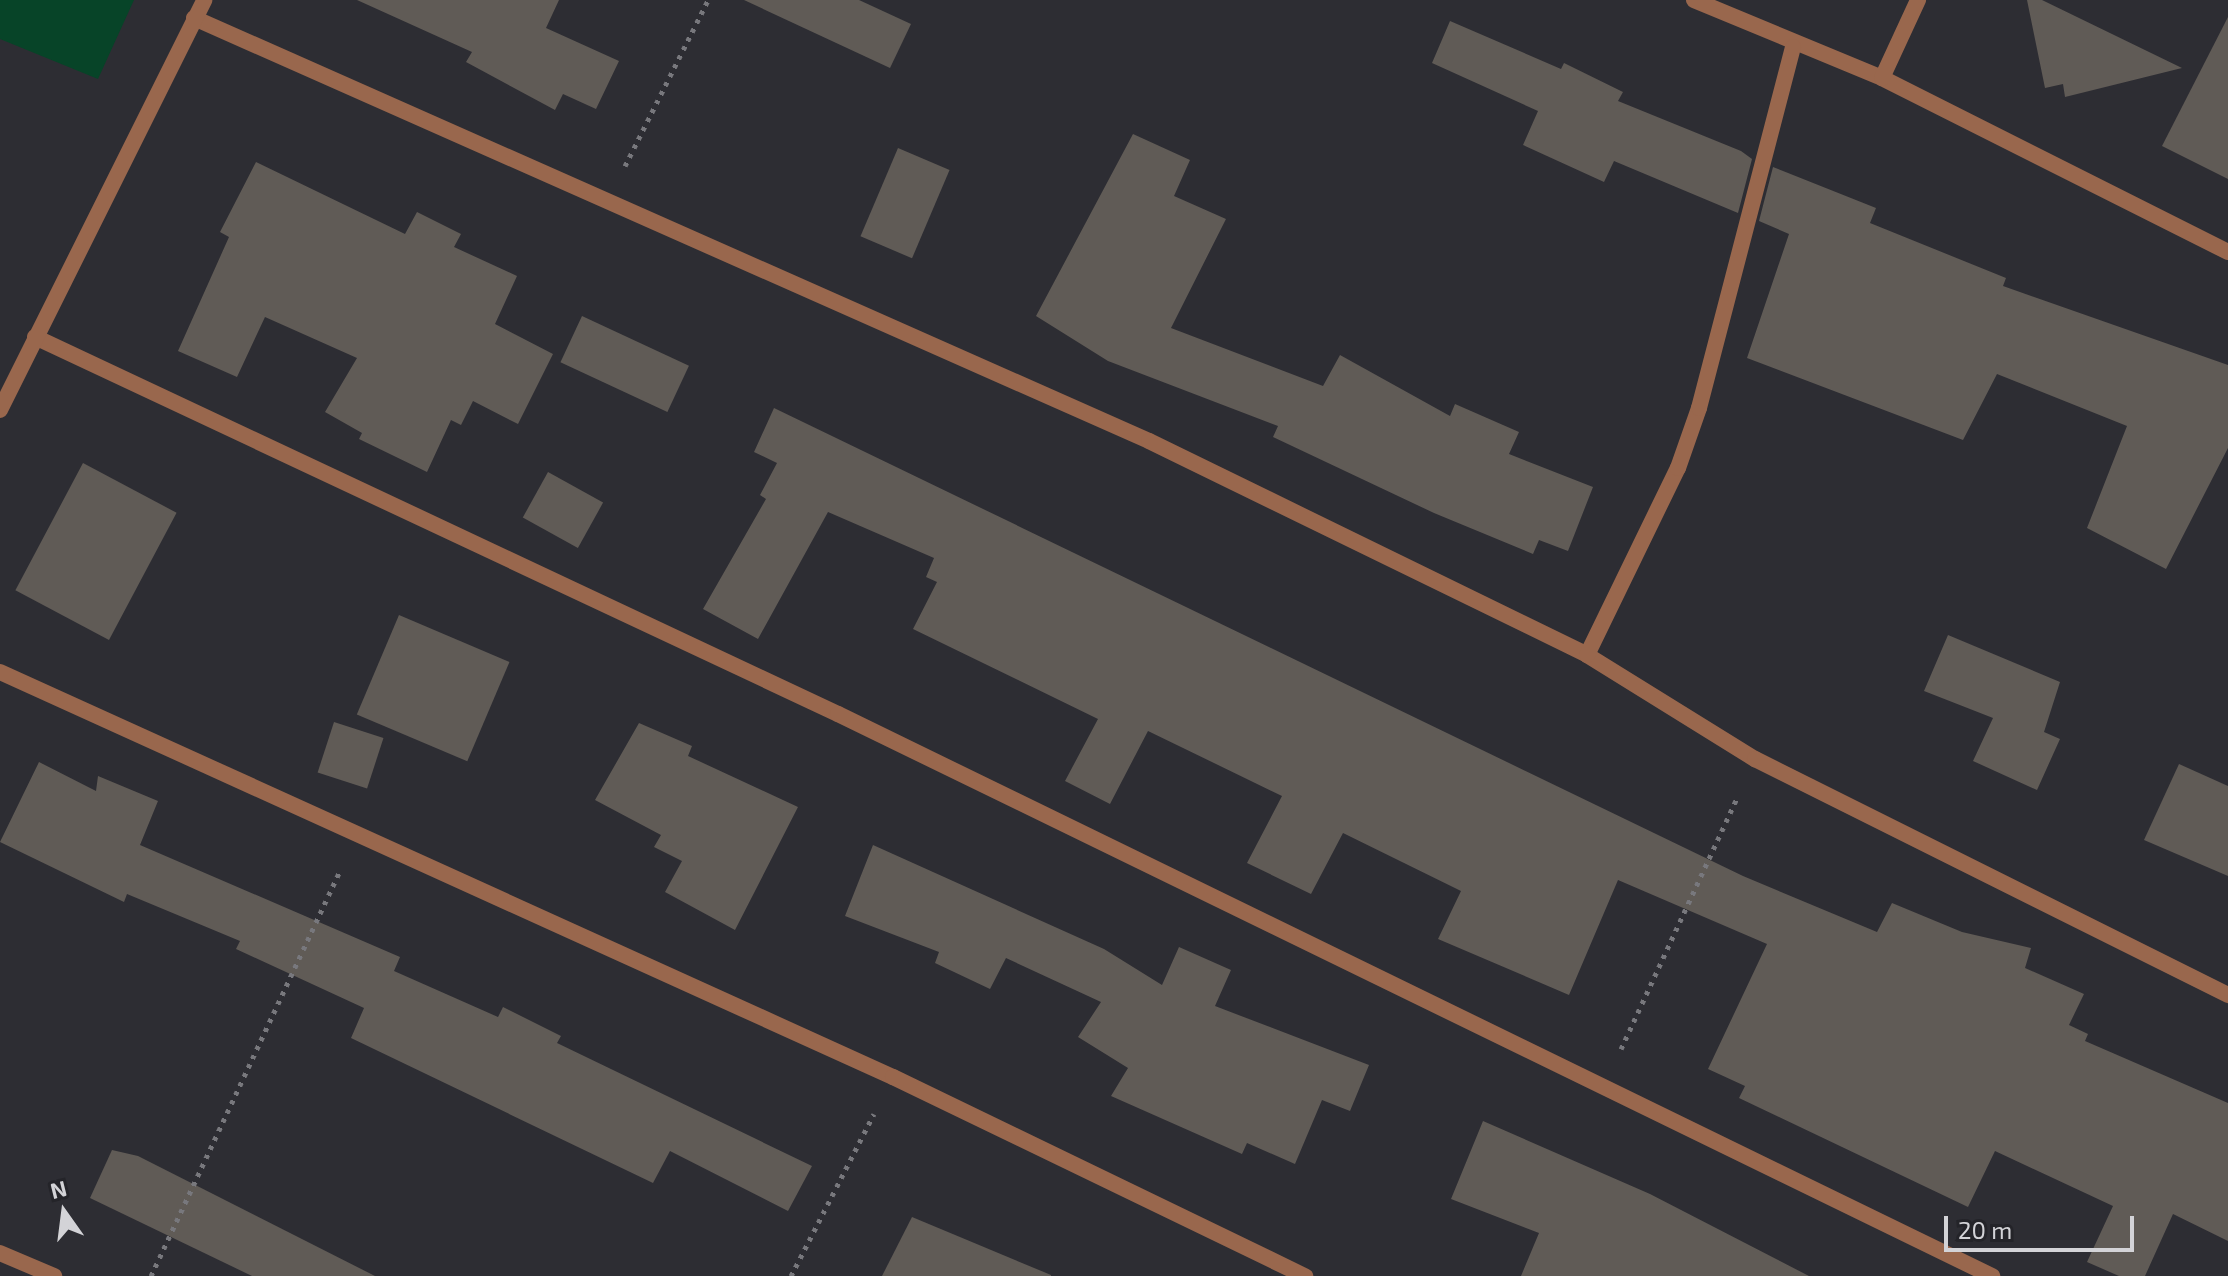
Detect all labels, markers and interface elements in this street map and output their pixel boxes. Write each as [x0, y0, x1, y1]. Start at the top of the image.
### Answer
north arrow [24, 1172, 104, 1252]
text: N [47, 1174, 69, 1203]
scale bar [1948, 1200, 2138, 1250]
text: 20 m [1958, 1215, 2012, 1244]

